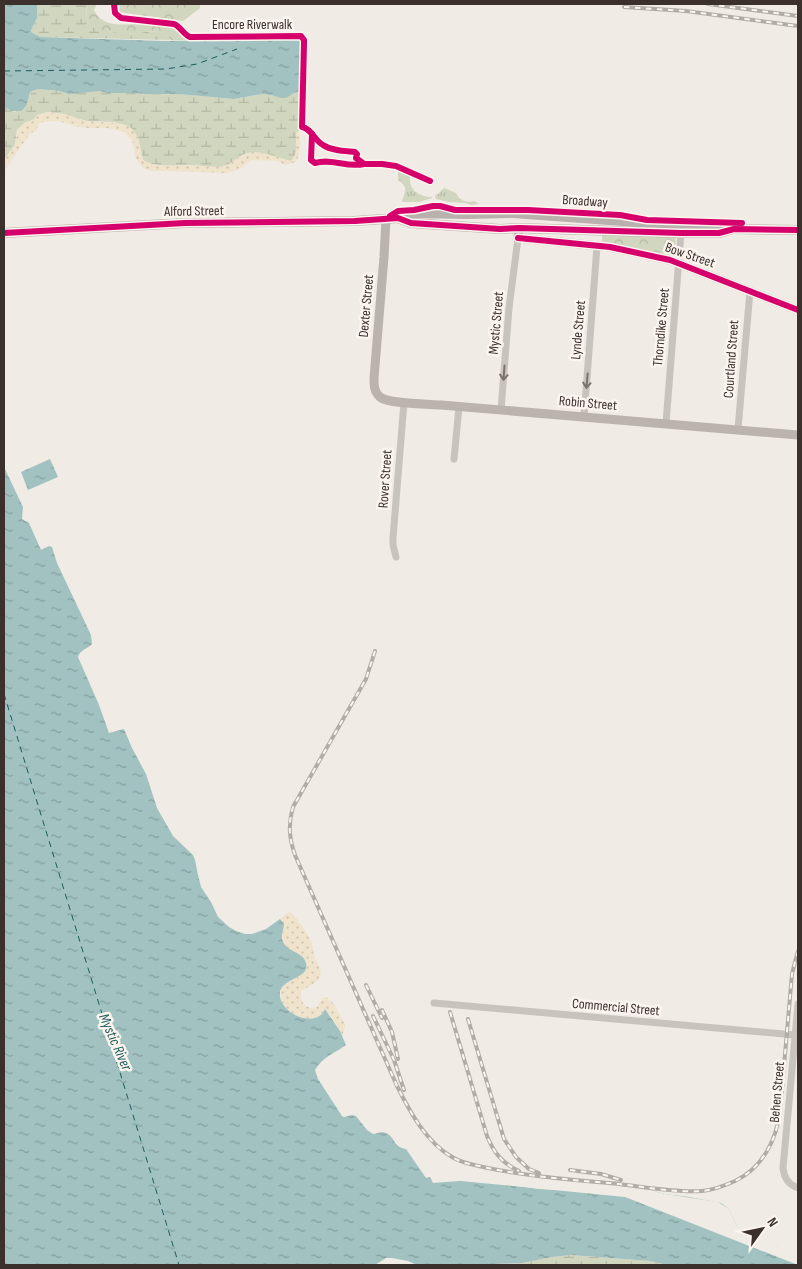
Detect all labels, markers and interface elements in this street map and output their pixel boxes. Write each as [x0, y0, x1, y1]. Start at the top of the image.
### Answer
street label: Encore Riverwalk [212, 16, 293, 33]
street label: Broadway [562, 191, 609, 211]
street label: Alford Street [163, 202, 224, 220]
street label: Bow Street [663, 239, 717, 271]
street label: Dexter Street [355, 274, 377, 338]
street label: Thorndike Street [649, 287, 673, 367]
street label: Mystic Street [485, 291, 507, 355]
street label: Lynde Street [567, 300, 589, 360]
street label: Courtland Street [720, 319, 742, 399]
one-way arrow [500, 365, 509, 381]
one-way arrow [582, 373, 591, 389]
street label: Robin Street [558, 392, 618, 414]
street label: Rover Street [374, 449, 396, 509]
street label: Commercial Street [572, 995, 660, 1019]
water label: Mystic River [94, 1011, 136, 1074]
street label: Behen Street [766, 1061, 788, 1123]
north arrow [737, 1204, 787, 1254]
text: N [763, 1214, 782, 1230]

